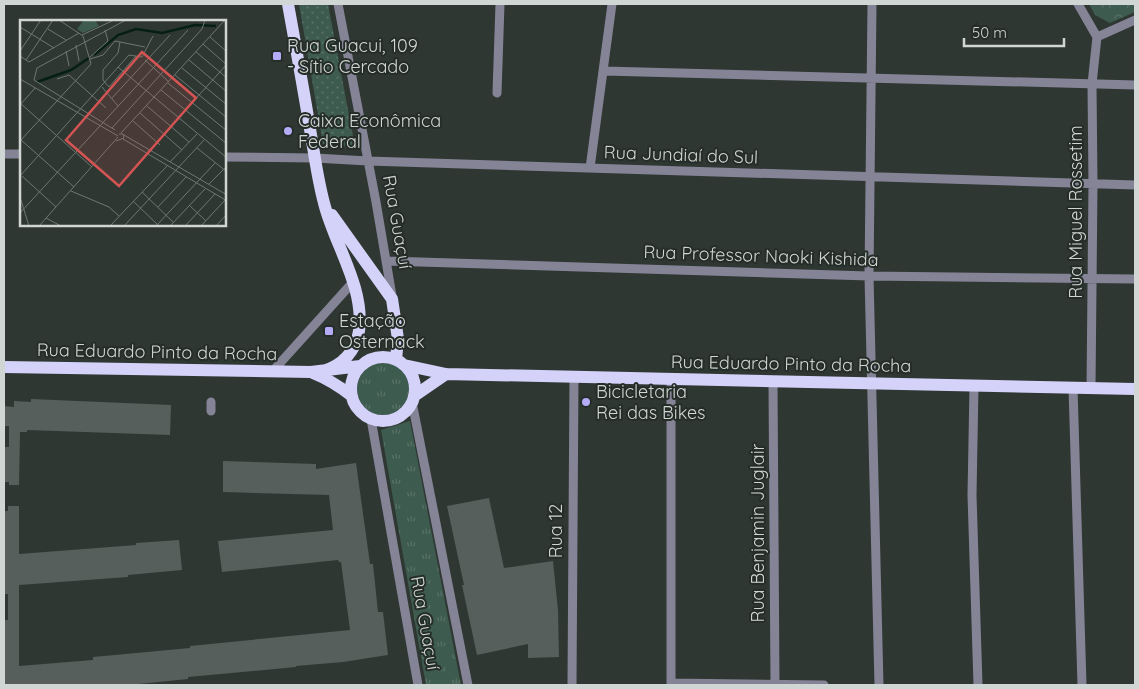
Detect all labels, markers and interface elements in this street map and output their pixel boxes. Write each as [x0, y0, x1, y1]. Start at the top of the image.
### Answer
scale bar [964, 15, 1064, 47]
inset map [20, 20, 226, 226]
text: 50 m [972, 23, 1007, 42]
place label: Rua Guacui, 109 - Sítio Cercado [287, 34, 418, 78]
marker: Rua Guacui, 109 - Sítio Cercado [271, 50, 283, 62]
place label: Caixa Econômica Federal [298, 109, 441, 153]
marker: Caixa Econômica Federal [282, 125, 294, 137]
street label: Rua Miguel Rossetim [1064, 125, 1087, 299]
street label: Rua Jundiaí do Sul [603, 140, 759, 169]
street label: Rua Guaçuí [378, 173, 417, 271]
street label: Rua Professor Naoki Kishida [643, 240, 879, 271]
place label: Estação Osternack [339, 309, 425, 353]
marker: Estação Osternack [323, 325, 335, 337]
street label: Rua Eduardo Pinto da Rocha [37, 338, 277, 365]
street label: Rua Eduardo Pinto da Rocha [671, 350, 911, 377]
place label: Bicicletaria Rei das Bikes [596, 380, 706, 424]
marker: Bicicletaria Rei das Bikes [580, 396, 592, 408]
street label: Rua Benjamin Juglair [746, 443, 769, 623]
street label: Rua 12 [544, 504, 567, 558]
street label: Rua Guaçuí [406, 574, 445, 672]

